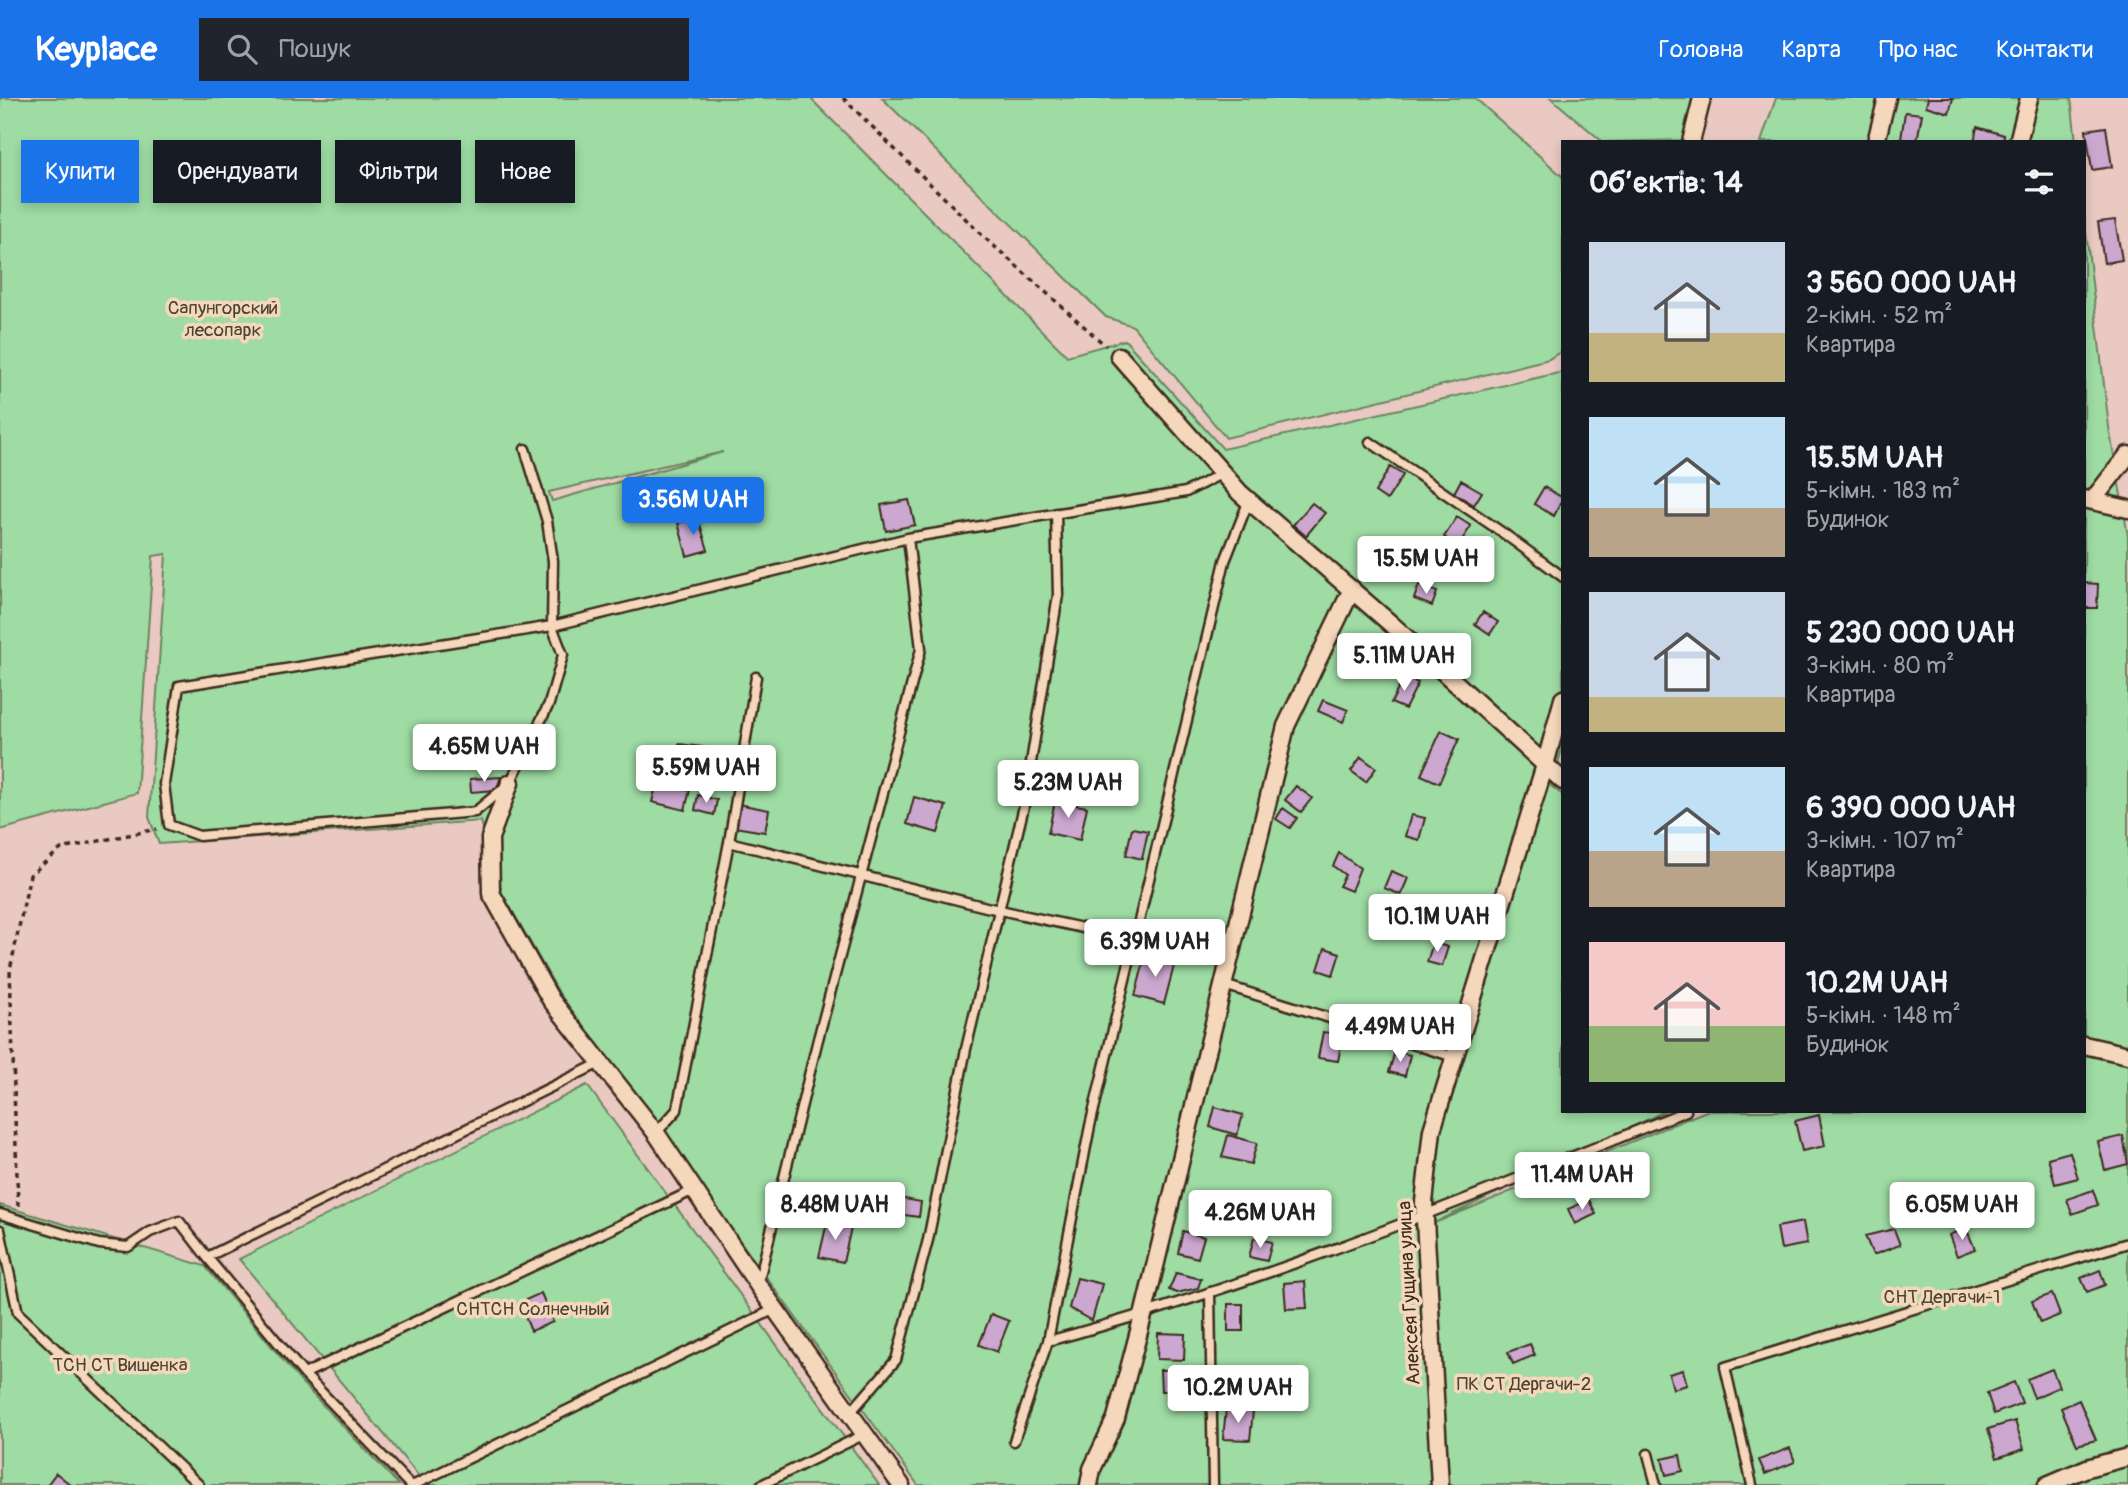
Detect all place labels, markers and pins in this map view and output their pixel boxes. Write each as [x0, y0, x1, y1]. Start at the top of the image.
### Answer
pin: 3.56M UAH [613, 478, 773, 537]
pin: 15.5M UAH [1346, 536, 1506, 596]
pin: 5.11M UAH [1324, 634, 1484, 693]
pin: 4.65M UAH [404, 724, 564, 784]
pin: 5.59M UAH [626, 746, 786, 805]
pin: 5.23M UAH [988, 760, 1148, 820]
pin: 10.1M UAH [1357, 894, 1517, 954]
pin: 6.39M UAH [1075, 920, 1235, 979]
pin: 4.49M UAH [1320, 1004, 1480, 1064]
pin: 11.4M UAH [1502, 1152, 1662, 1212]
pin: 8.48M UAH [755, 1182, 915, 1242]
pin: 6.05M UAH [1882, 1182, 2042, 1242]
pin: 4.26M UAH [1180, 1190, 1340, 1250]
pin: 10.2M UAH [1158, 1366, 1318, 1425]

